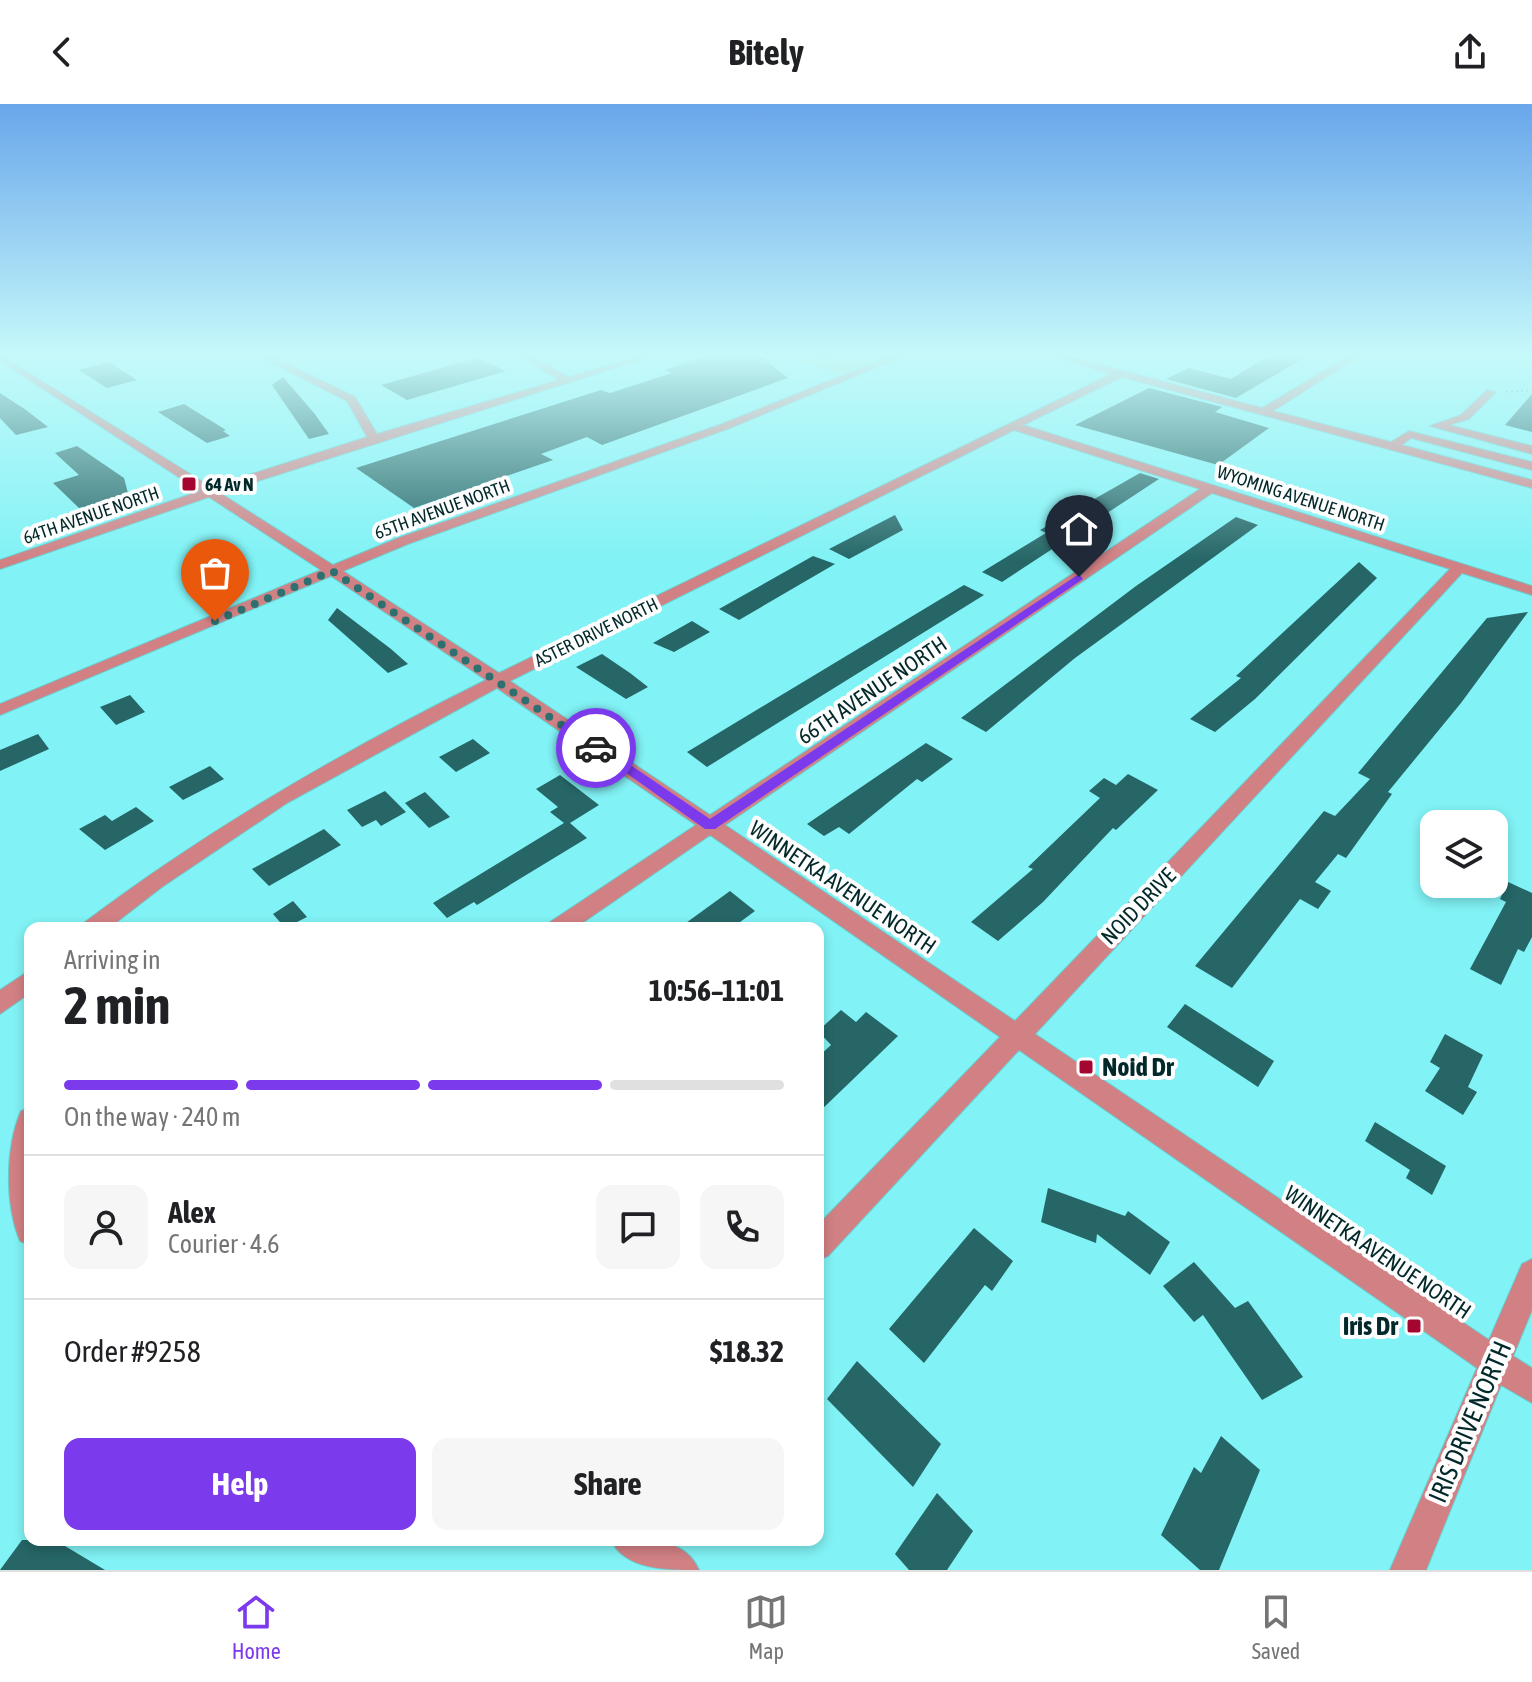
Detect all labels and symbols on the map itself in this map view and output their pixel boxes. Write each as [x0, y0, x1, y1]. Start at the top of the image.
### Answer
street label: WYOMING AVENUE NORTH [1214, 461, 1388, 535]
place label: 64 Av N [205, 474, 254, 495]
marker: 64 Av N [180, 475, 198, 493]
street label: 65TH AVENUE NORTH [371, 475, 513, 543]
street label: 64TH AVENUE NORTH [20, 482, 162, 548]
pin [1045, 495, 1113, 577]
pin [181, 539, 249, 621]
street label: ASTER DRIVE NORTH [531, 593, 661, 671]
street label: 66TH AVENUE NORTH [793, 631, 951, 749]
courier [556, 708, 636, 788]
street label: WINNETKA AVENUE NORTH [745, 815, 941, 959]
street label: NOID DRIVE [1095, 862, 1181, 950]
place label: Noid Dr [1102, 1052, 1175, 1082]
marker: Noid Dr [1077, 1058, 1095, 1076]
street label: WINNETKA AVENUE NORTH [1280, 1180, 1476, 1324]
place label: Iris Dr [1343, 1311, 1399, 1341]
marker: Iris Dr [1405, 1317, 1423, 1335]
street label: IRIS DRIVE NORTH [1423, 1337, 1517, 1507]

